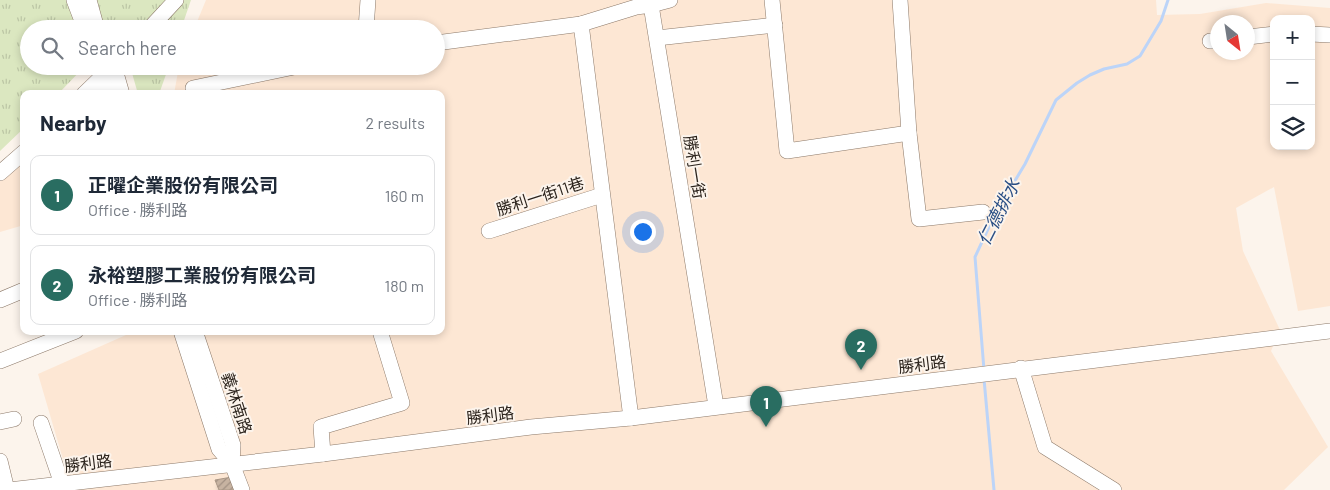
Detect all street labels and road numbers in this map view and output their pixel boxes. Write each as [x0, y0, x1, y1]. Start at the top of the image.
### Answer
street label: 勝利一街 [681, 134, 710, 200]
street label: 勝利一街11巷 [494, 172, 586, 219]
street label: 勝利路 [897, 351, 947, 376]
street label: 義林南路 [219, 369, 256, 436]
street label: 勝利路 [465, 402, 515, 427]
street label: 勝利路 [63, 450, 113, 475]

